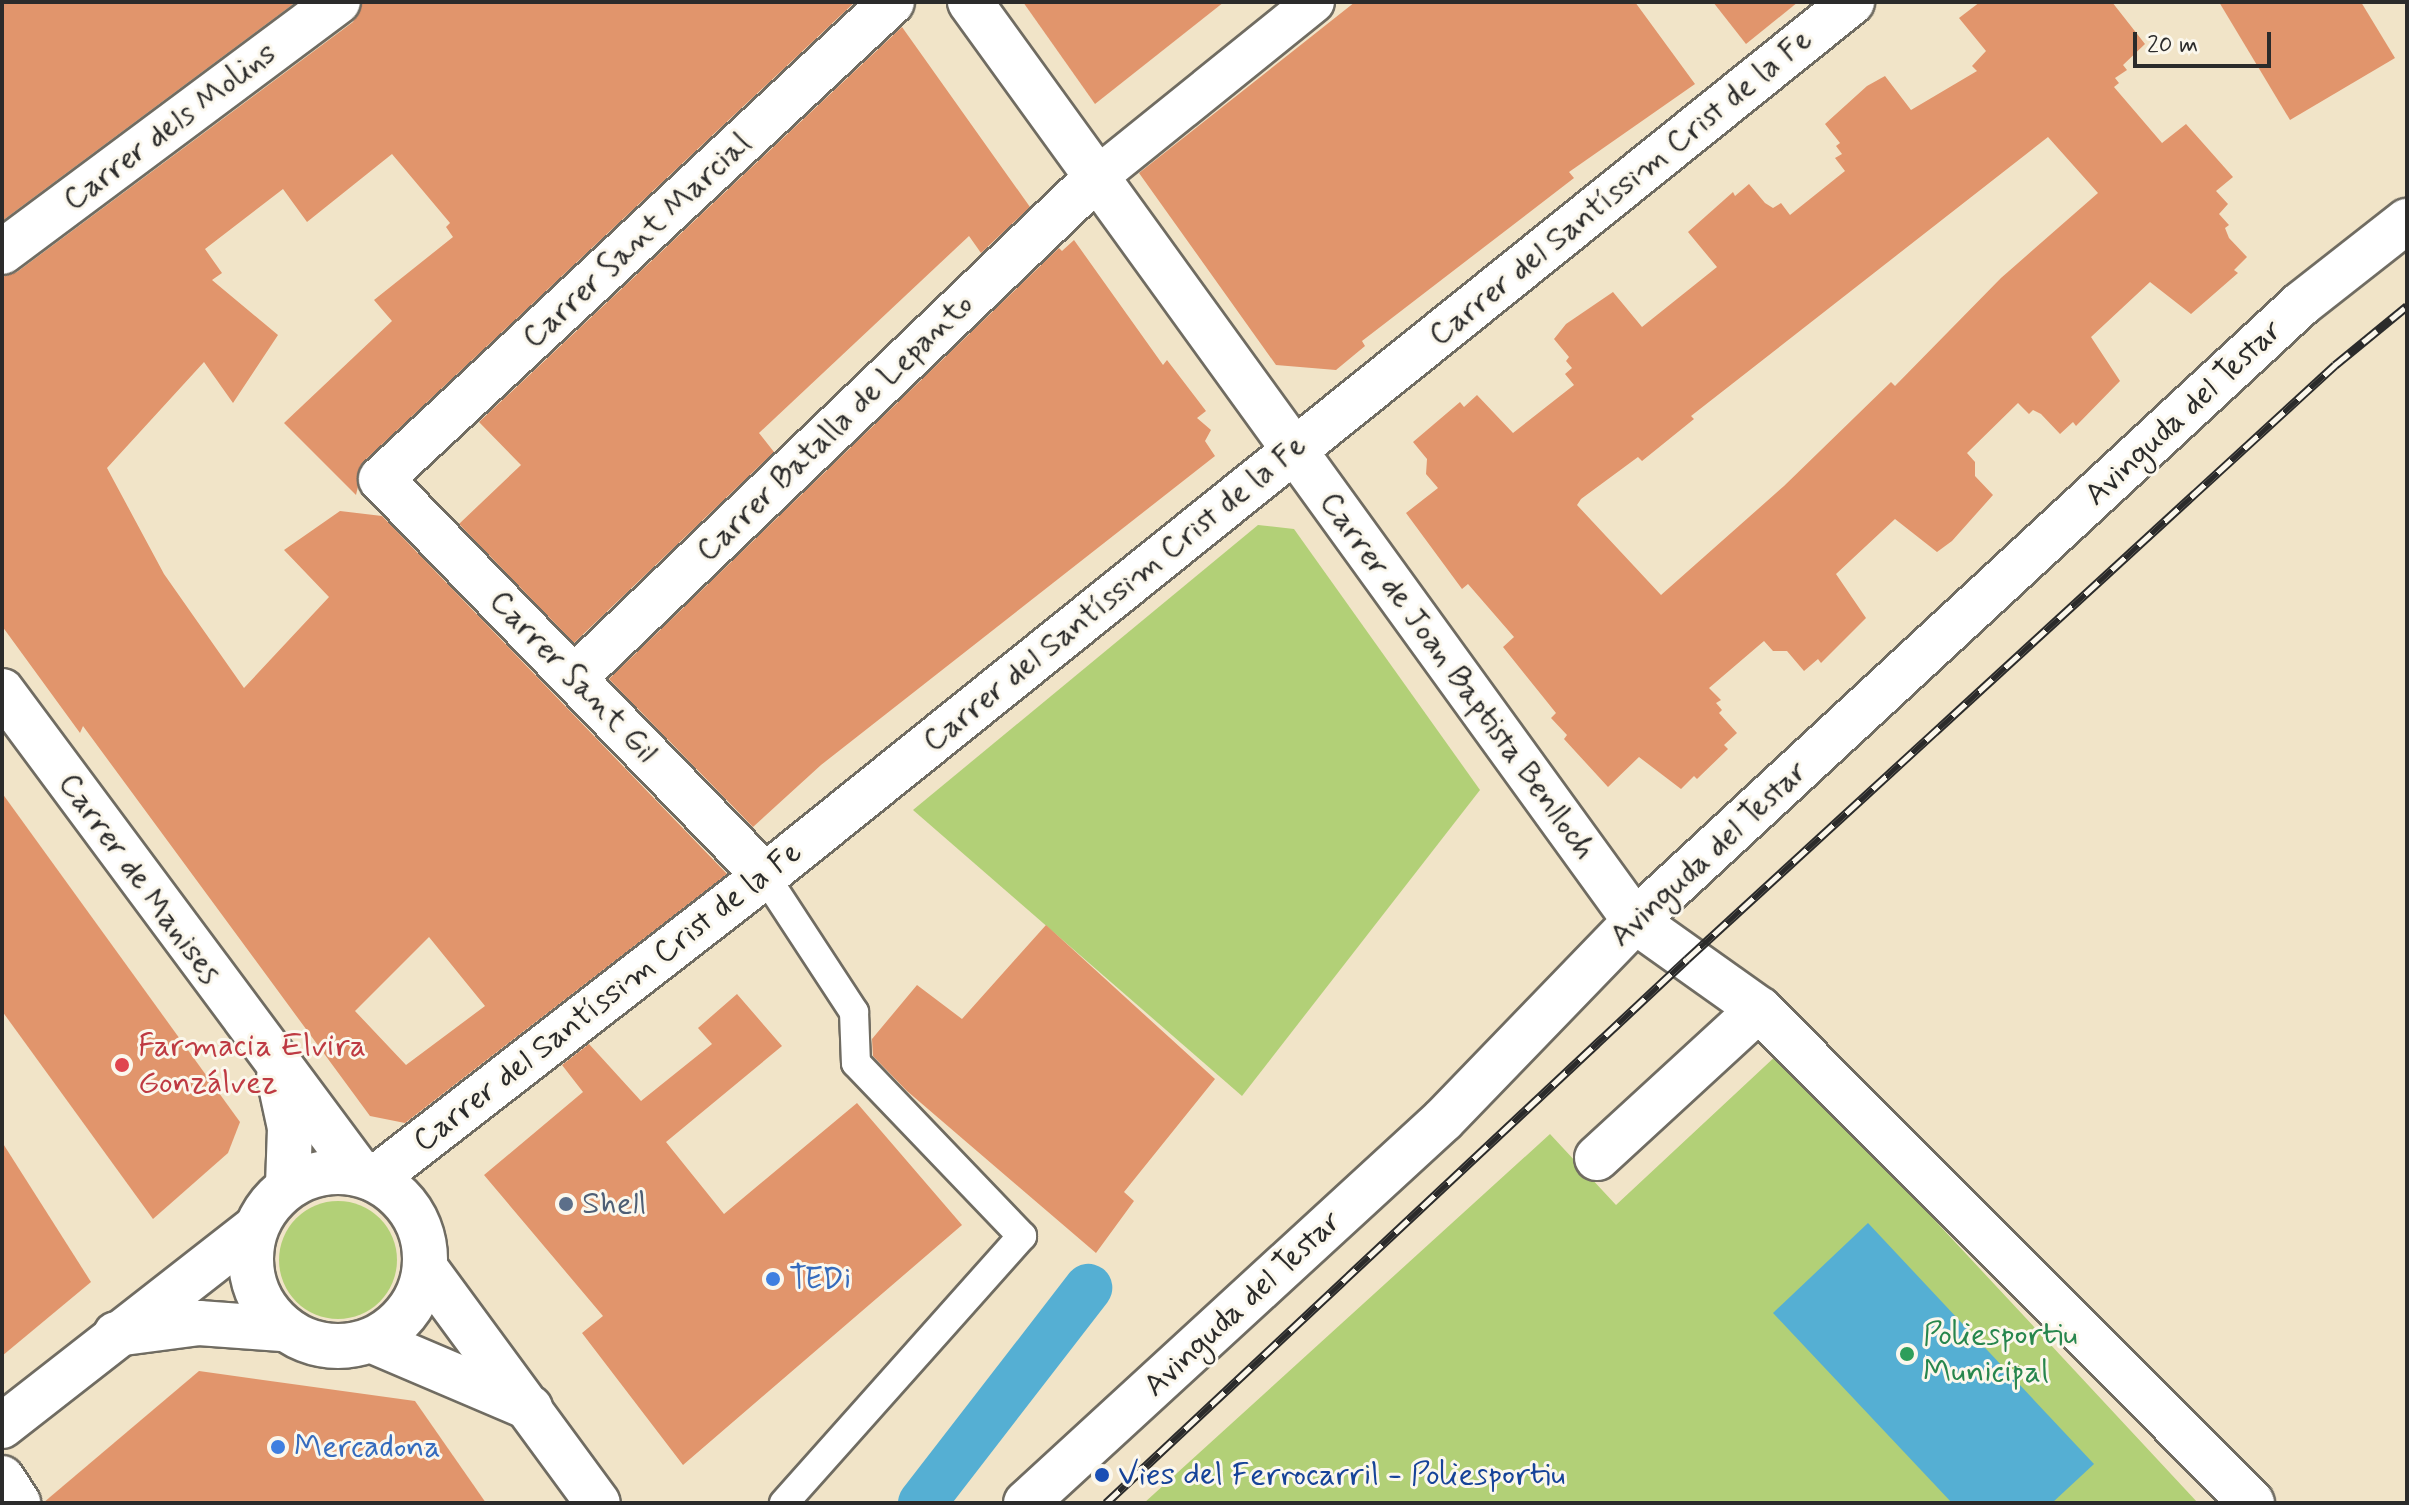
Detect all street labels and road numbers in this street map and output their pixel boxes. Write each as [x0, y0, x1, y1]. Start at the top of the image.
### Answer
street label: Carrer del Santíssim Crist de la Fe [1421, 21, 1821, 355]
street label: Carrer dels Molins [57, 35, 283, 219]
street label: Carrer Sant Marcial [520, 130, 754, 352]
street label: Carrer Batalla de Lepanto [690, 287, 980, 569]
street label: Avinguda del Testar [2076, 311, 2292, 515]
street label: Carrer del Santíssim Crist de la Fe [915, 427, 1315, 761]
street label: Carrer de Joan Baptista Benlloch [1310, 484, 1604, 868]
street label: Carrer Sant Gil [484, 586, 662, 768]
street label: Avinguda del Testar [1601, 752, 1817, 956]
street label: Carrer de Manises [49, 765, 229, 993]
street label: Carrer del Santíssim Crist de la Fe [405, 833, 811, 1161]
street label: Avinguda del Testar [1135, 1202, 1351, 1406]

